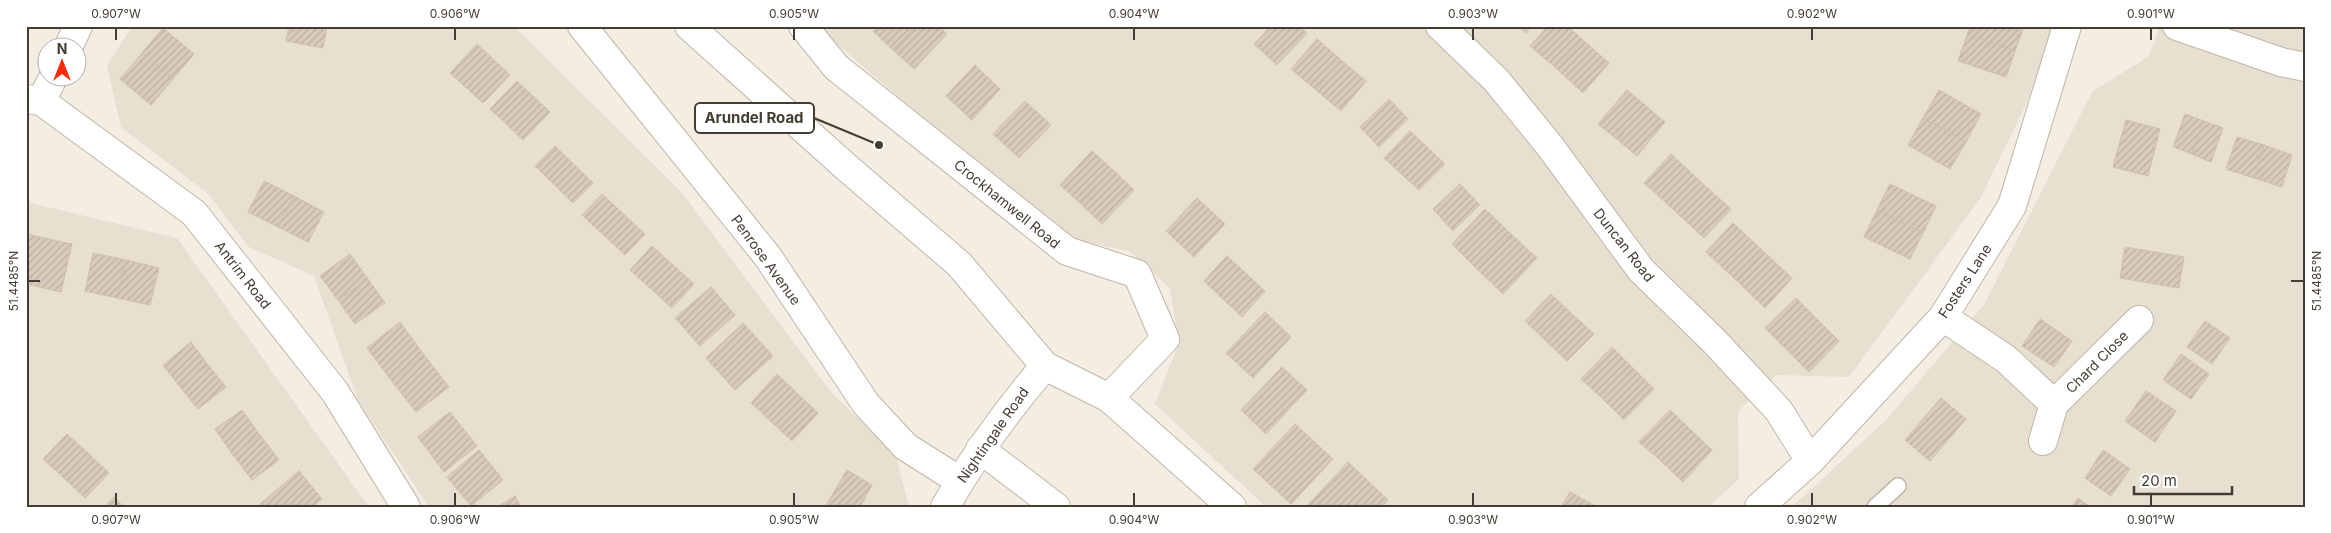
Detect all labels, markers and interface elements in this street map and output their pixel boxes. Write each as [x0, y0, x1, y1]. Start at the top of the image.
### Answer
text: 0.907°W [91, 6, 141, 21]
text: 0.906°W [430, 6, 480, 21]
text: 0.905°W [769, 6, 819, 21]
text: 0.904°W [1109, 6, 1159, 21]
text: 0.903°W [1448, 6, 1498, 21]
text: 0.902°W [1787, 6, 1837, 21]
text: 0.901°W [2127, 6, 2175, 21]
north arrow [38, 38, 88, 88]
text: N [57, 40, 67, 57]
callout: Arundel Road [695, 103, 814, 133]
text: Arundel Road [704, 108, 804, 127]
street label: Crockhamwell Road [951, 156, 1064, 252]
street label: Duncan Road [1590, 205, 1658, 285]
street label: Penrose Avenue [728, 211, 805, 308]
street label: Antrim Road [212, 237, 275, 312]
street label: Fosters Lane [1934, 240, 1995, 321]
text: 51.4485°N [6, 251, 21, 311]
text: 51.4485°N [2309, 251, 2324, 311]
street label: Chard Close [2062, 327, 2131, 396]
street label: Nightingale Road [953, 384, 1032, 486]
scale bar [2134, 463, 2231, 495]
text: 20 m [2141, 471, 2177, 490]
text: 0.907°W [91, 512, 141, 527]
text: 0.906°W [430, 512, 480, 527]
text: 0.905°W [769, 512, 819, 527]
text: 0.904°W [1109, 512, 1159, 527]
text: 0.903°W [1448, 512, 1498, 527]
text: 0.902°W [1787, 512, 1837, 527]
text: 0.901°W [2127, 512, 2175, 527]

